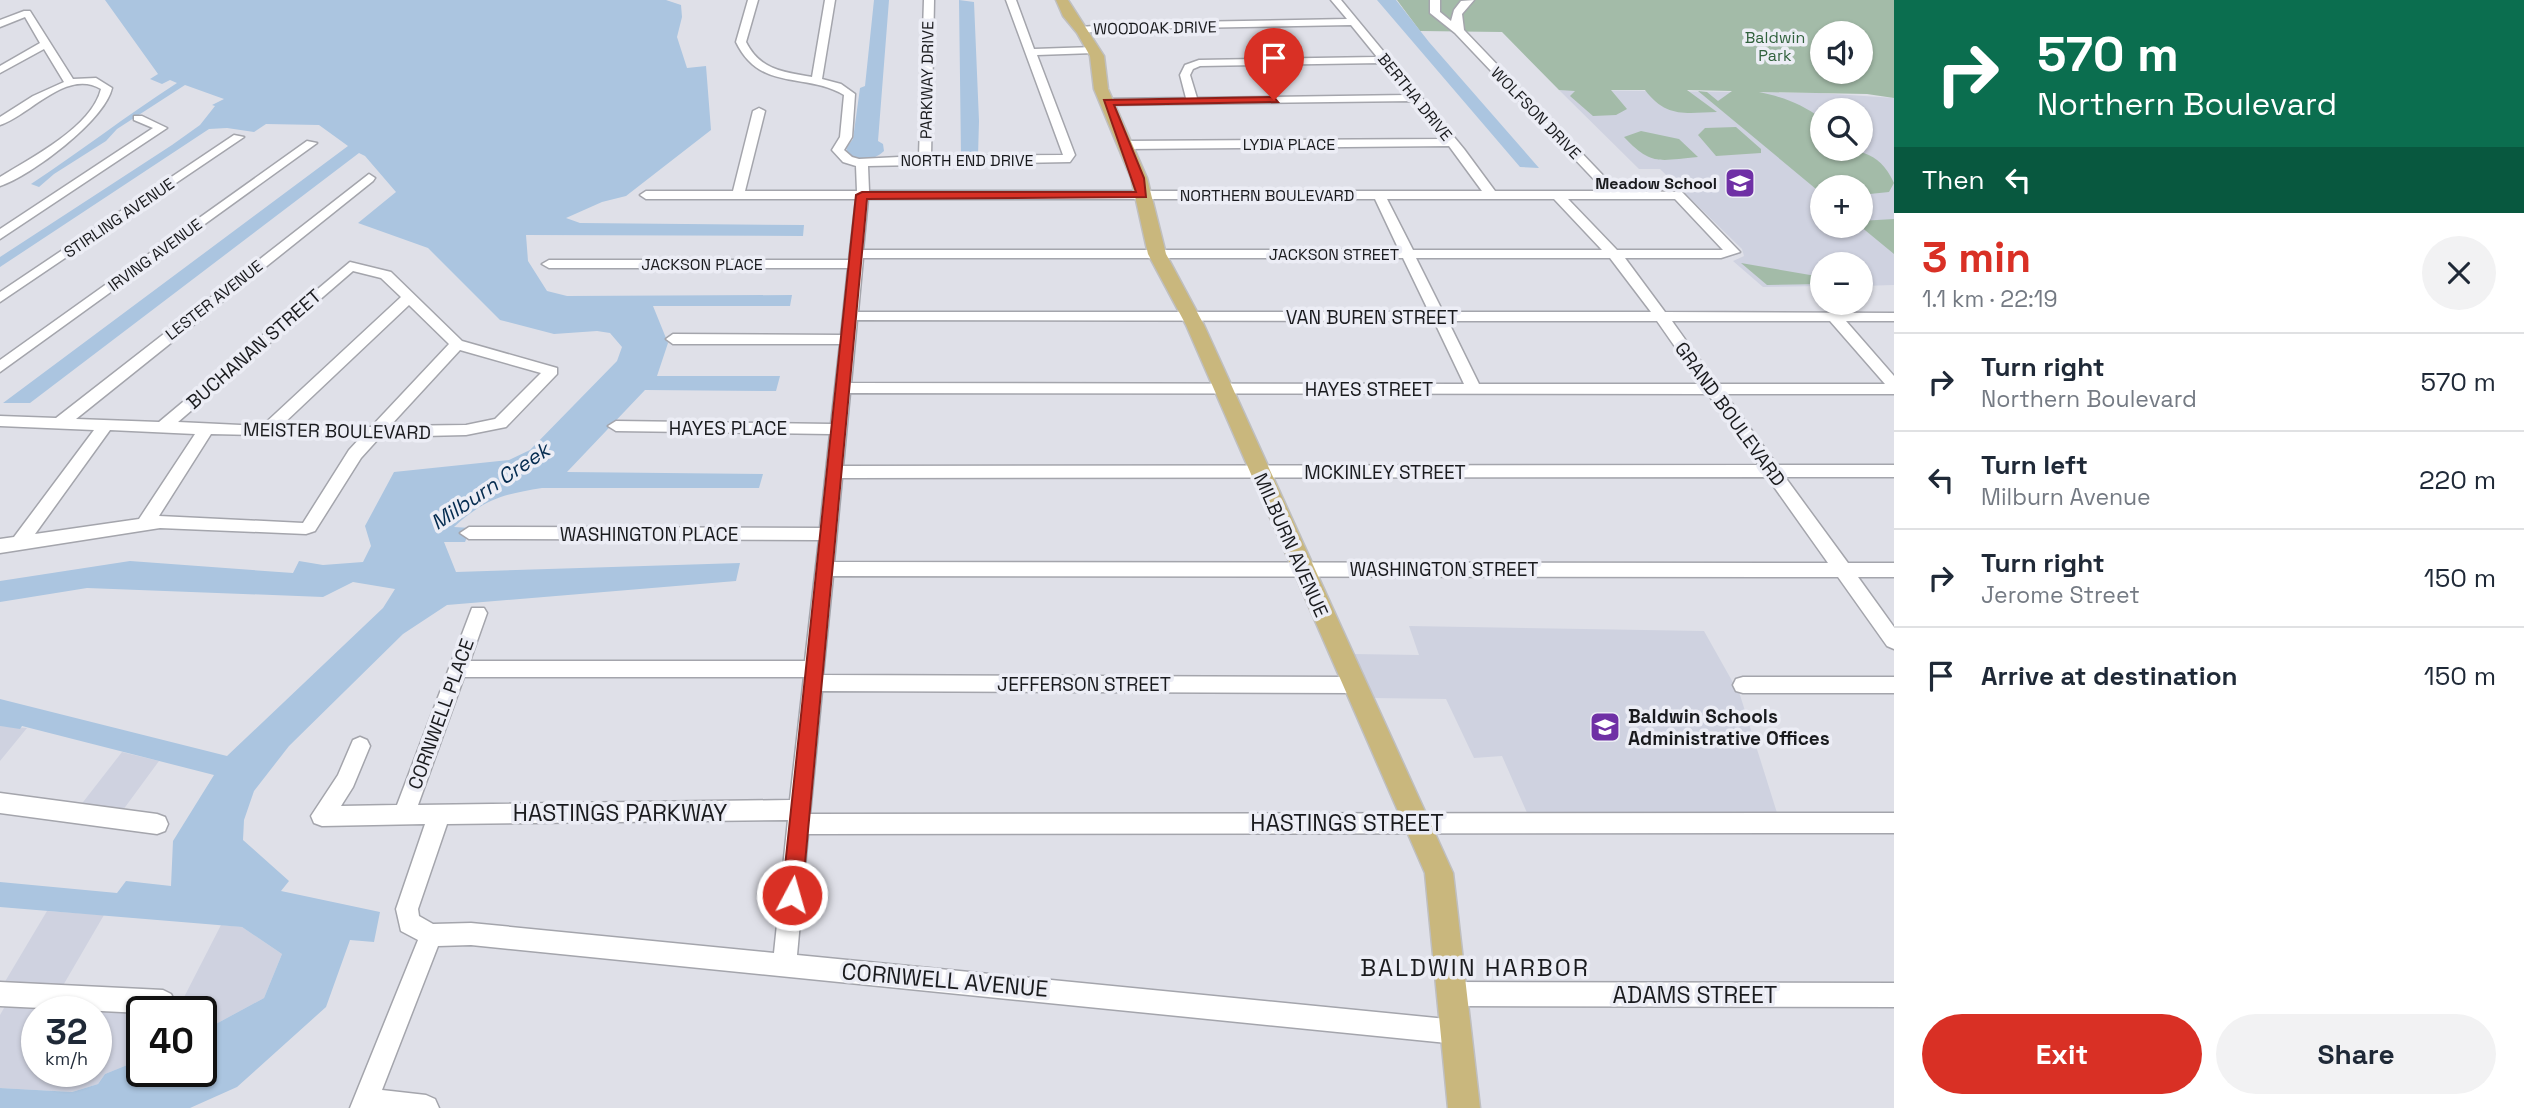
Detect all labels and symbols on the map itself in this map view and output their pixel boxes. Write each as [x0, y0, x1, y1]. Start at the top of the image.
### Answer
street label: WOODOAK DRIVE [1093, 16, 1217, 40]
street label: PARKWAY DRIVE [915, 21, 939, 139]
park label: Baldwin Park [1745, 27, 1805, 66]
pin [1244, 28, 1304, 100]
street label: BERTHA DRIVE [1373, 49, 1457, 145]
street label: WOLFSON DRIVE [1487, 62, 1585, 164]
street label: LYDIA PLACE [1243, 134, 1335, 155]
street label: NORTH END DRIVE [900, 150, 1034, 171]
school or university icon: Meadow School [1723, 166, 1757, 200]
street label: STIRLING AVENUE [60, 173, 178, 263]
place label: Meadow School [1595, 173, 1717, 194]
street label: NORTHERN BOULEVARD [1180, 185, 1354, 206]
street label: IRVING AVENUE [104, 214, 206, 296]
street label: JACKSON STREET [1269, 244, 1399, 265]
street label: JACKSON PLACE [641, 254, 763, 275]
street label: LESTER AVENUE [161, 255, 267, 345]
street label: BUCHANAN STREET [181, 284, 327, 414]
street label: VAN BUREN STREET [1286, 305, 1458, 330]
street label: GRAND BOULEVARD [1669, 337, 1791, 491]
street label: HAYES STREET [1305, 377, 1433, 402]
street label: HAYES PLACE [669, 416, 787, 441]
street label: MEISTER BOULEVARD [243, 417, 431, 445]
water label: Milburn Creek [425, 435, 557, 536]
street label: MCKINLEY STREET [1304, 460, 1466, 485]
street label: MILBURN AVENUE [1248, 469, 1334, 621]
street label: WASHINGTON PLACE [560, 522, 738, 547]
street label: WASHINGTON STREET [1349, 557, 1539, 582]
street label: CORNWELL PLACE [402, 635, 480, 793]
street label: JEFFERSON STREET [997, 672, 1171, 697]
place label: Baldwin Schools Administrative Offices [1628, 704, 1830, 751]
school or university icon: Baldwin Schools Administrative Offices [1588, 710, 1622, 744]
street label: HASTINGS PARKWAY [513, 798, 727, 828]
street label: HASTINGS STREET [1250, 808, 1444, 838]
position arrow [755, 858, 829, 932]
district label: BALDWIN HARBOR [1360, 952, 1590, 983]
street label: CORNWELL AVENUE [841, 956, 1049, 1004]
street label: ADAMS STREET [1613, 980, 1777, 1010]
speed limit sign: 40 [126, 996, 217, 1087]

